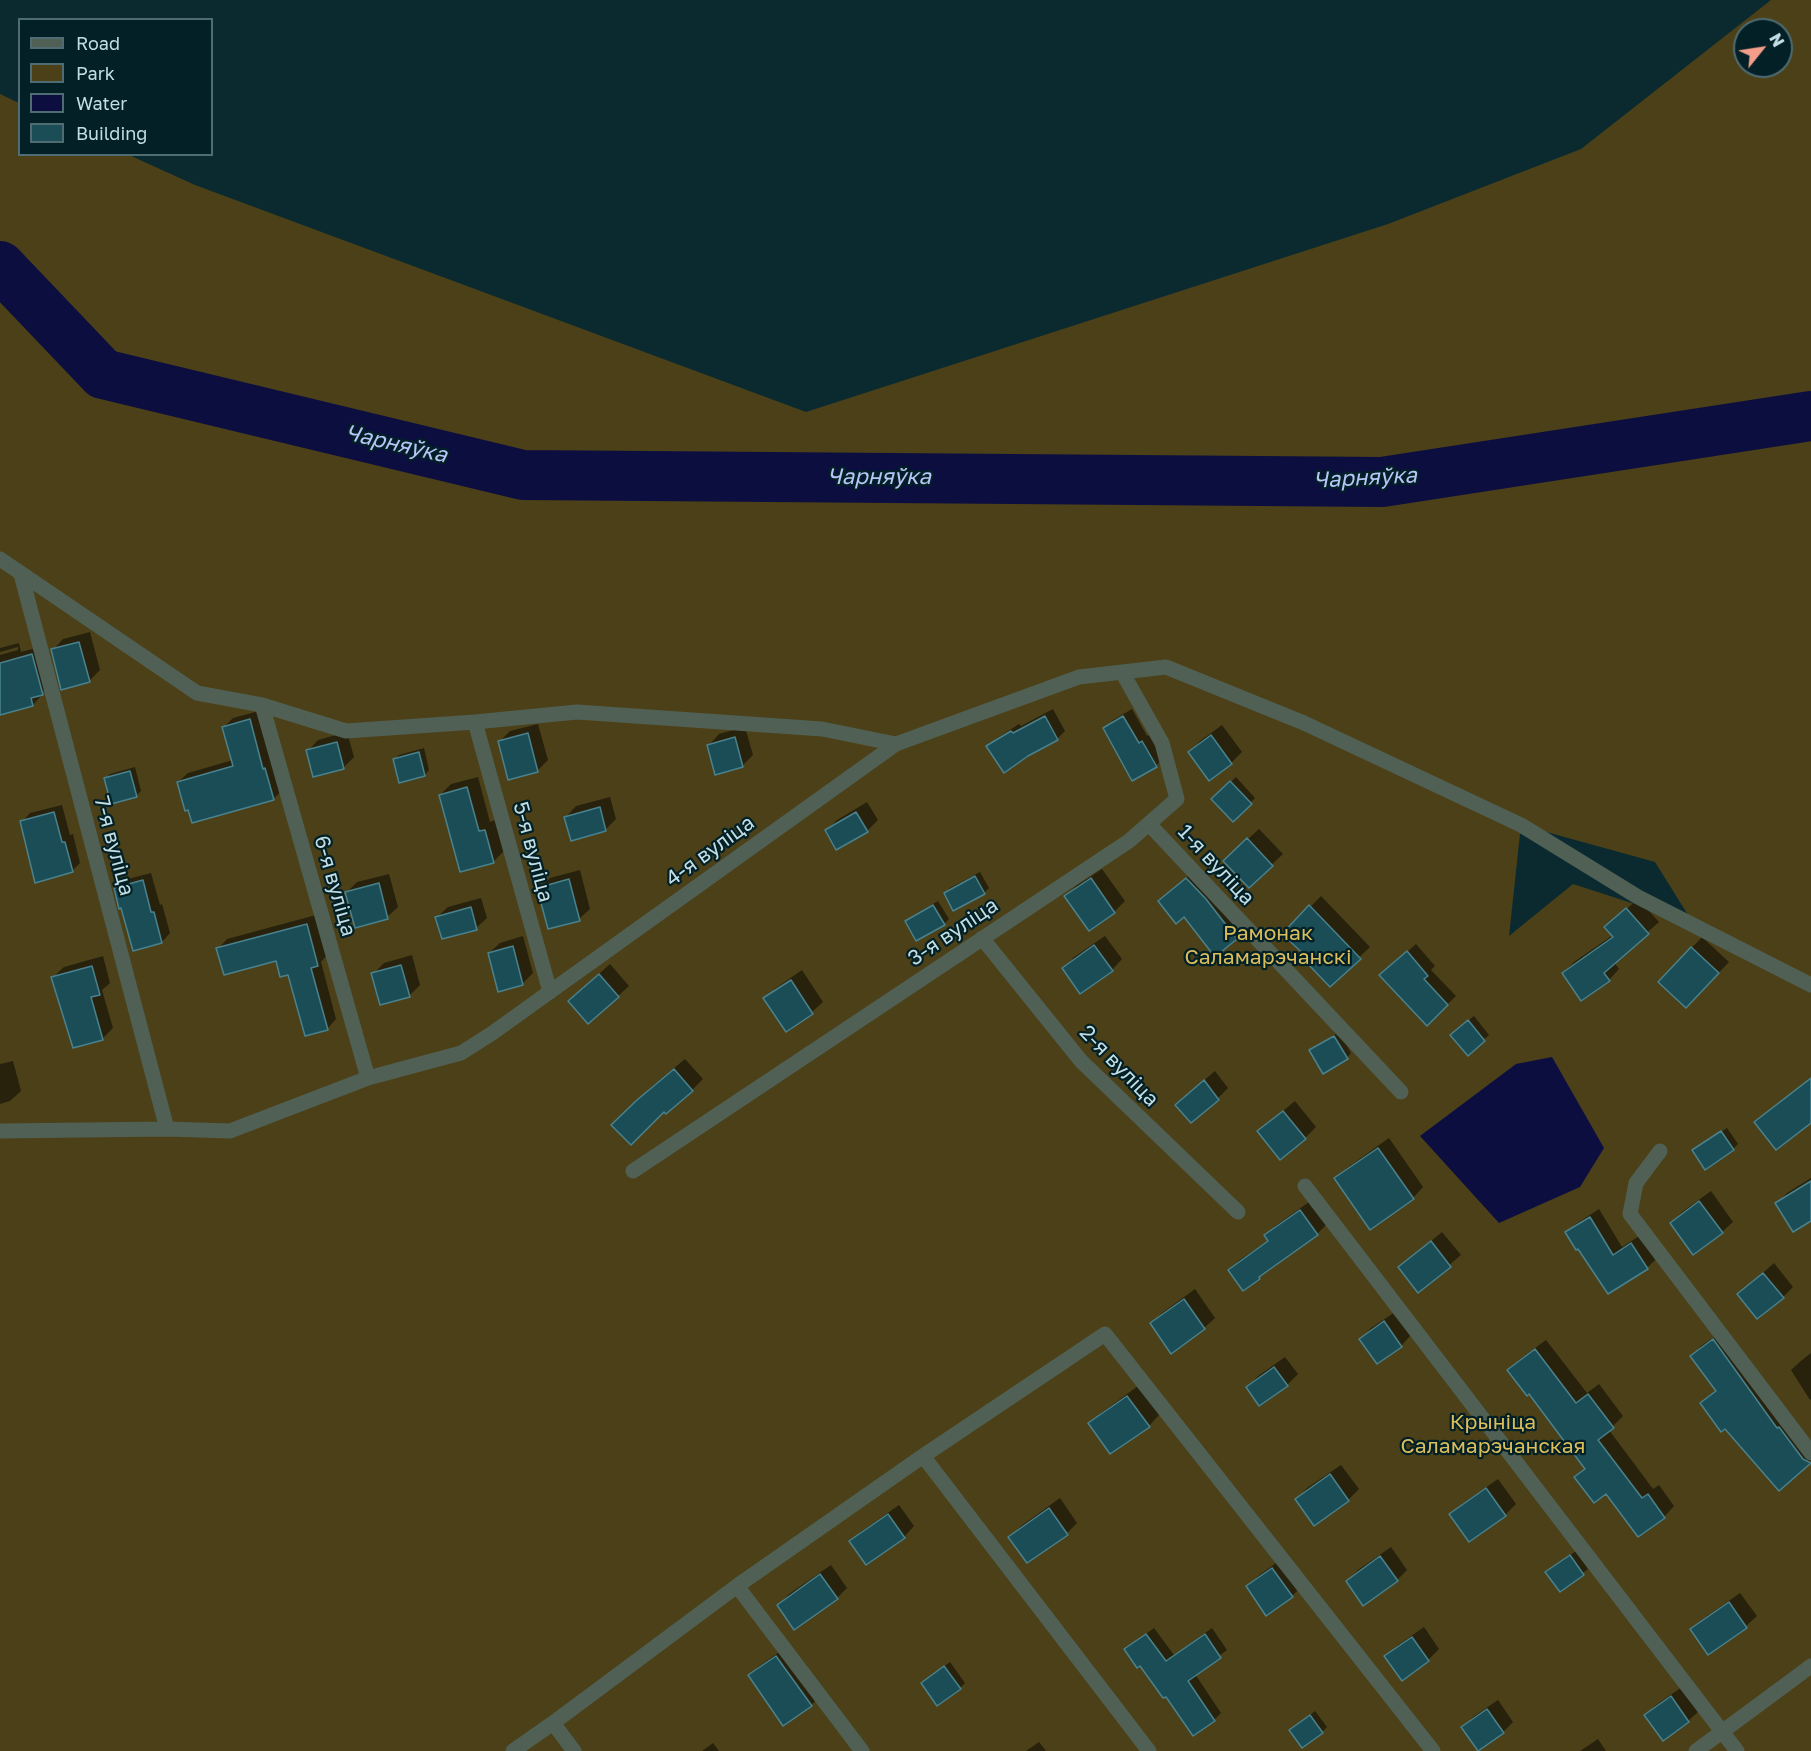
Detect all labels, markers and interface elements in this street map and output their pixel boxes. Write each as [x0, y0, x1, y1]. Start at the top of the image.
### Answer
legend [18, 18, 213, 156]
north arrow [1733, 18, 1793, 78]
text: N [1765, 30, 1789, 50]
text: Road [76, 32, 120, 54]
text: Park [76, 62, 115, 84]
text: Water [76, 92, 127, 114]
text: Building [76, 122, 147, 144]
water label: Чарняўка [342, 419, 450, 469]
water label: Чарняўка [1312, 462, 1418, 494]
water label: Чарняўка [827, 464, 931, 490]
street label: 7-я вуліца [89, 793, 139, 899]
street label: 5-я вуліца [507, 799, 559, 905]
street label: 4-я вуліца [661, 810, 759, 892]
street label: 1-я вуліца [1172, 819, 1260, 911]
street label: 6-я вуліца [309, 833, 361, 939]
street label: 3-я вуліца [903, 893, 1003, 971]
park label: Рамонак Саламарэчанскі [1184, 920, 1352, 970]
street label: 2-я вуліца [1074, 1020, 1164, 1112]
park label: Крыніца Саламарэчанская [1400, 1409, 1586, 1459]

